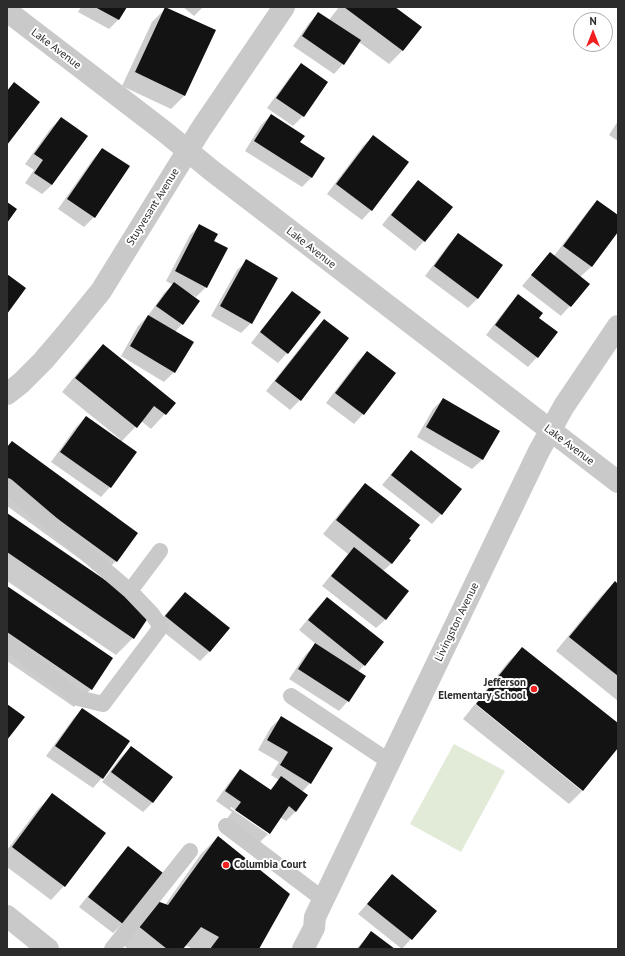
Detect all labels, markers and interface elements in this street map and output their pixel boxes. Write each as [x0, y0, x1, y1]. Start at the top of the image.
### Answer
north arrow [573, 12, 613, 52]
text: N [589, 14, 597, 28]
street label: Lake Avenue [28, 26, 84, 72]
street label: Stuyvesant Avenue [124, 166, 182, 248]
street label: Lake Avenue [284, 225, 338, 271]
street label: Lake Avenue [541, 422, 597, 468]
street label: Livingston Avenue [432, 580, 482, 664]
place label: Jefferson Elementary School [438, 676, 526, 702]
marker: Jefferson Elementary School [529, 684, 539, 694]
place label: Columbia Court [234, 858, 306, 872]
marker: Columbia Court [221, 860, 231, 870]

